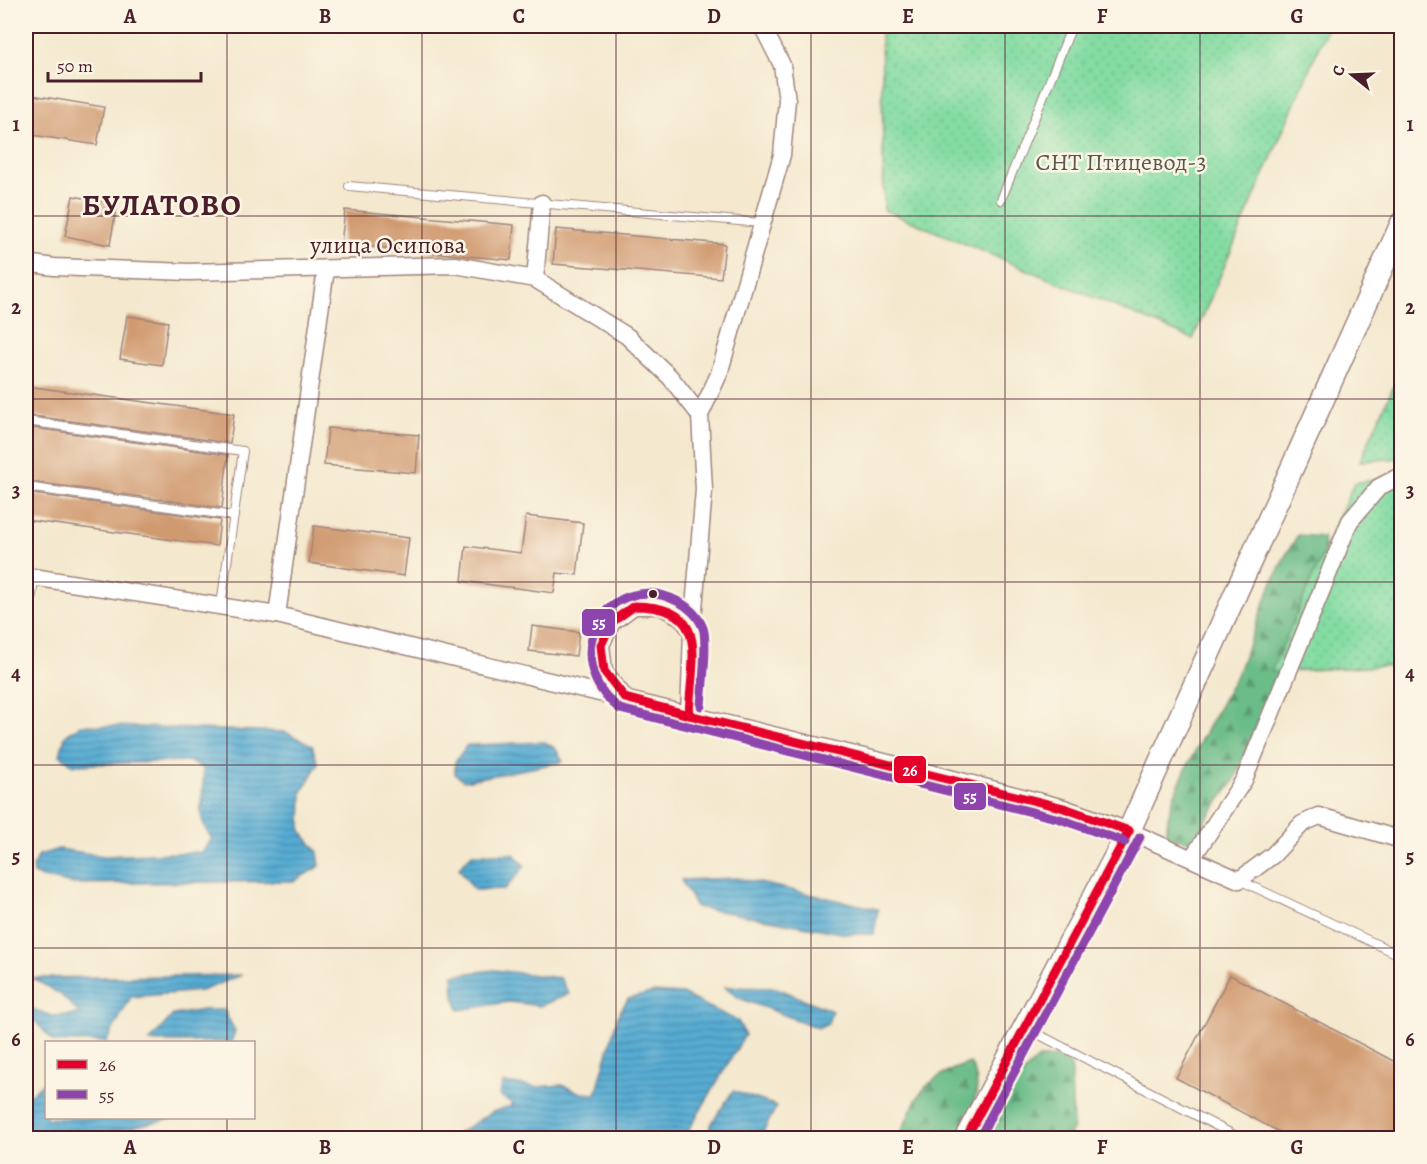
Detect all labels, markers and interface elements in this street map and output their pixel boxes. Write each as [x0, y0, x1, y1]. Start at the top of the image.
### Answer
text: A [123, 3, 137, 30]
text: B [319, 3, 331, 30]
text: C [513, 3, 525, 30]
text: D [707, 3, 721, 30]
text: E [902, 3, 914, 30]
text: F [1097, 3, 1108, 30]
text: G [1290, 3, 1304, 30]
scale bar [48, 45, 201, 83]
north arrow [1322, 45, 1382, 105]
text: 50 m [57, 54, 93, 78]
text: С [1327, 62, 1351, 79]
text: 1 [12, 111, 20, 138]
text: 1 [1406, 111, 1414, 138]
park label: СНТ Птицевод-3 [1036, 146, 1206, 178]
district label: БУЛАТОВО [82, 185, 242, 225]
street label: улица Осипова [309, 229, 466, 261]
text: 2 [11, 294, 21, 321]
text: 2 [1405, 294, 1415, 321]
text: 3 [12, 477, 20, 504]
text: 3 [1406, 477, 1414, 504]
unlabelled marker [647, 588, 659, 600]
line badge: 55 [581, 608, 616, 637]
text: 55 [592, 612, 606, 634]
text: 4 [11, 660, 21, 687]
text: 4 [1405, 660, 1415, 687]
line badge: 26 [893, 755, 927, 784]
text: 26 [902, 760, 918, 782]
line badge: 55 [953, 782, 987, 811]
text: 55 [963, 786, 977, 808]
text: 5 [12, 843, 20, 870]
text: 5 [1406, 843, 1414, 870]
text: 6 [11, 1026, 21, 1053]
text: 6 [1405, 1026, 1415, 1053]
legend [45, 1041, 255, 1119]
text: 26 [99, 1053, 116, 1077]
text: 55 [99, 1083, 114, 1107]
text: A [123, 1134, 137, 1161]
text: B [319, 1134, 331, 1161]
text: C [513, 1134, 525, 1161]
text: D [707, 1134, 721, 1161]
text: E [902, 1134, 914, 1161]
text: F [1097, 1134, 1108, 1161]
text: G [1290, 1134, 1304, 1161]

